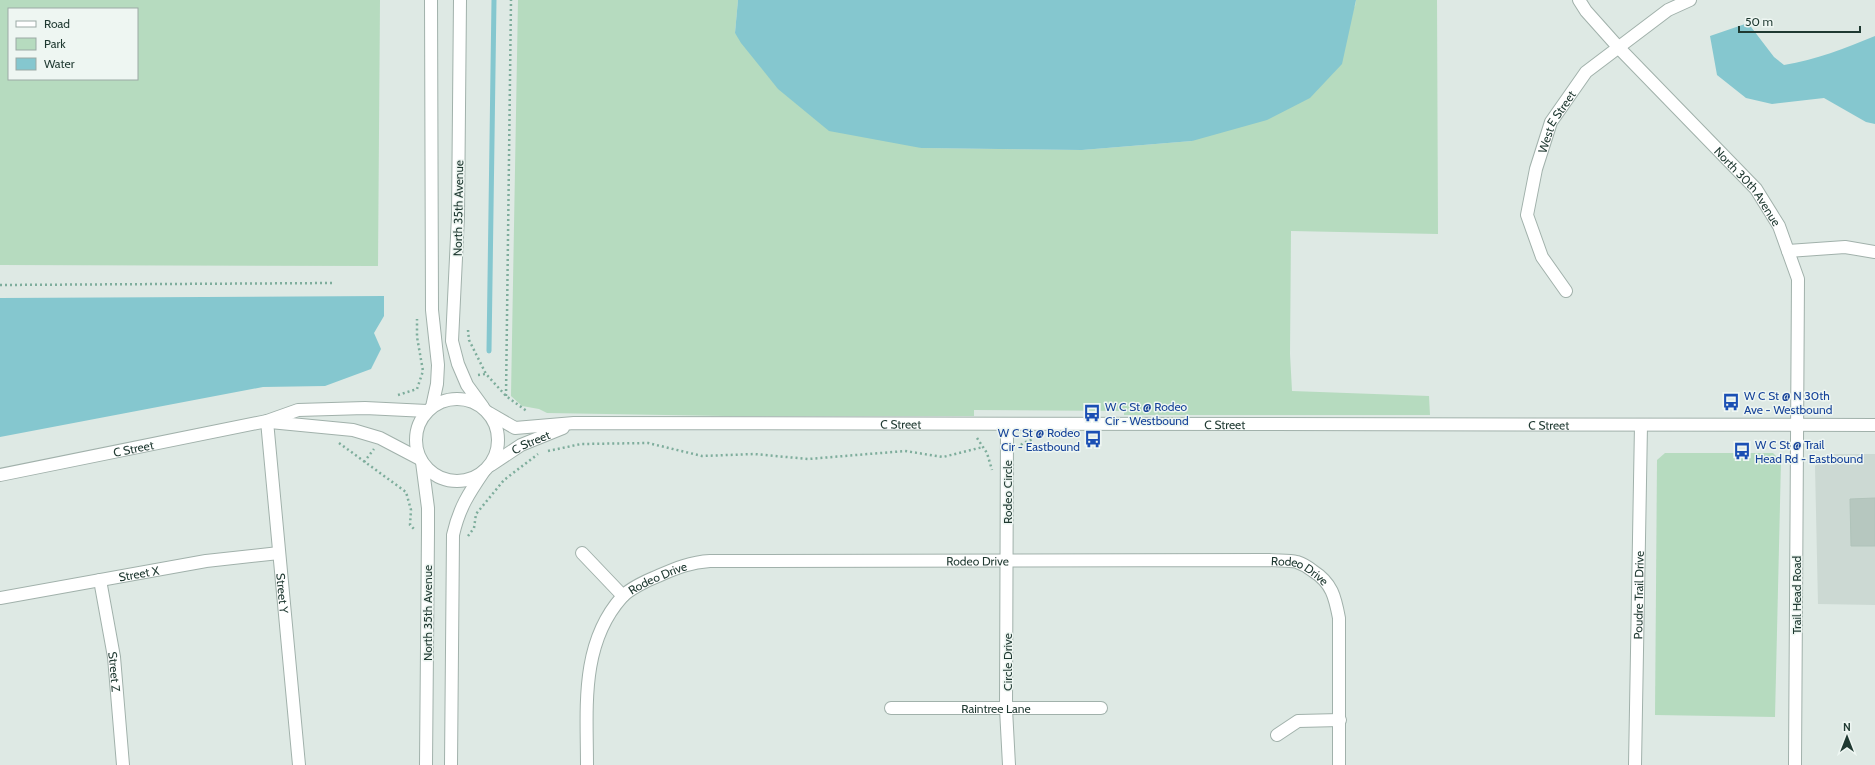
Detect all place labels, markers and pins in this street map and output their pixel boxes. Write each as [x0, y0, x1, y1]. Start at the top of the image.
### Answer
place label: W C St @ N 30th Ave - Westbound [1744, 388, 1832, 417]
bus stop icon: W C St @ N 30th Ave - Westbound [1721, 392, 1741, 412]
place label: W C St @ Rodeo Cir - Westbound [1105, 399, 1189, 428]
bus stop icon: W C St @ Rodeo Cir - Westbound [1082, 403, 1102, 423]
place label: W C St @ Rodeo Cir - Eastbound [998, 425, 1080, 454]
bus stop icon: W C St @ Rodeo Cir - Eastbound [1083, 429, 1103, 449]
place label: W C St @ Trail Head Rd - Eastbound [1755, 437, 1863, 466]
bus stop icon: W C St @ Trail Head Rd - Eastbound [1732, 441, 1752, 461]

